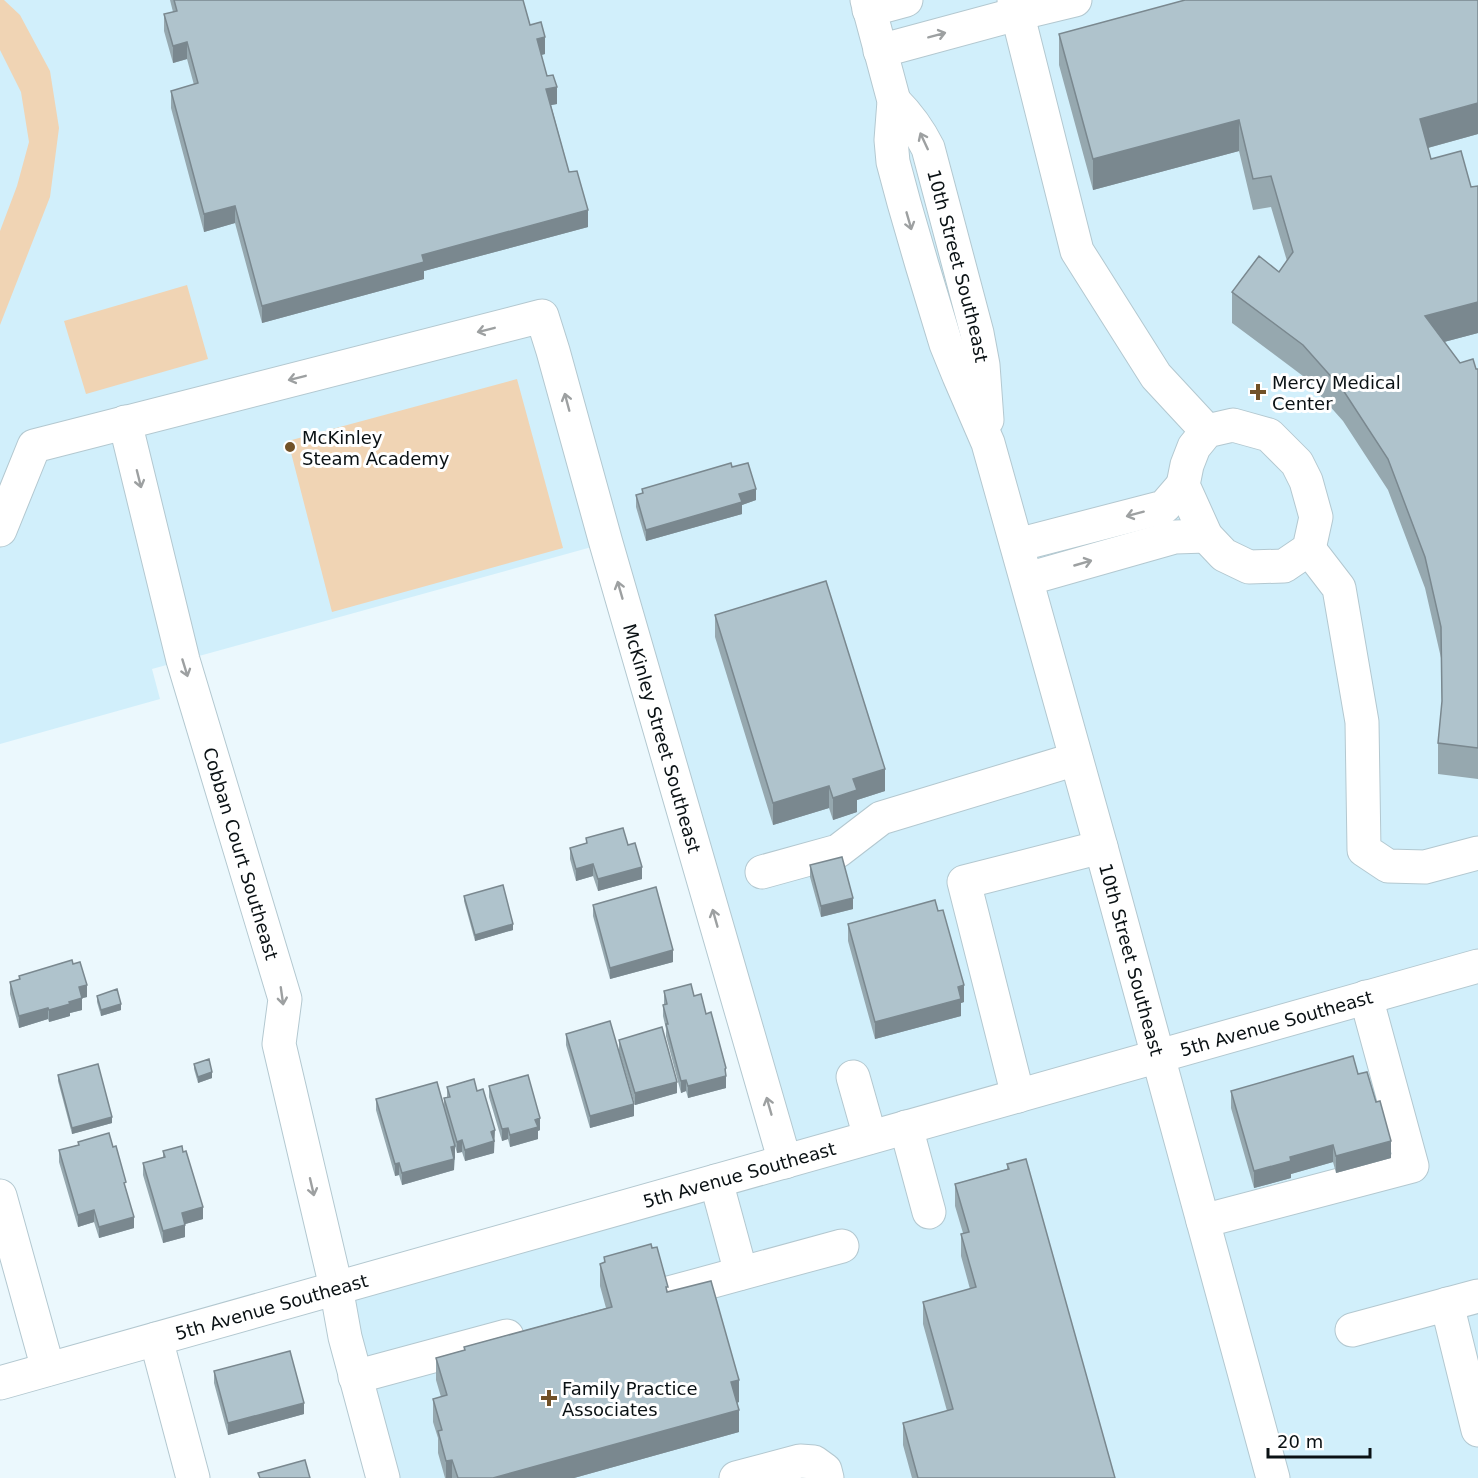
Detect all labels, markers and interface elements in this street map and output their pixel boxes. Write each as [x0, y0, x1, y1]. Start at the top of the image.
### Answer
one-way arrow [927, 29, 946, 41]
one-way arrow [917, 132, 929, 150]
street label: 10th Street Southeast [924, 167, 993, 364]
one-way arrow [904, 211, 915, 230]
one-way arrow [476, 325, 495, 337]
place label: Mercy Medical Center [1272, 372, 1401, 414]
one-way arrow [288, 373, 307, 385]
marker: Mercy Medical Center [1249, 383, 1267, 401]
one-way arrow [561, 393, 573, 412]
place label: McKinley Steam Academy [302, 427, 450, 469]
marker: McKinley Steam Academy [283, 440, 297, 454]
one-way arrow [133, 469, 145, 488]
one-way arrow [1126, 509, 1145, 520]
one-way arrow [1073, 557, 1092, 568]
one-way arrow [614, 581, 625, 600]
street label: McKinley Street Southeast [619, 621, 706, 855]
one-way arrow [180, 658, 191, 677]
street label: Cobban Court Southeast [199, 745, 283, 962]
street label: 10th Street Southeast [1095, 861, 1168, 1058]
one-way arrow [709, 909, 720, 928]
one-way arrow [277, 986, 288, 1005]
street label: 5th Avenue Southeast [1177, 986, 1375, 1060]
one-way arrow [763, 1097, 774, 1116]
street label: 5th Avenue Southeast [640, 1137, 838, 1212]
one-way arrow [307, 1177, 319, 1196]
street label: 5th Avenue Southeast [173, 1269, 370, 1344]
place label: Family Practice Associates [562, 1378, 698, 1420]
marker: Family Practice Associates [540, 1389, 558, 1407]
scale bar [1268, 1421, 1370, 1459]
text: 20 m [1277, 1431, 1323, 1452]

